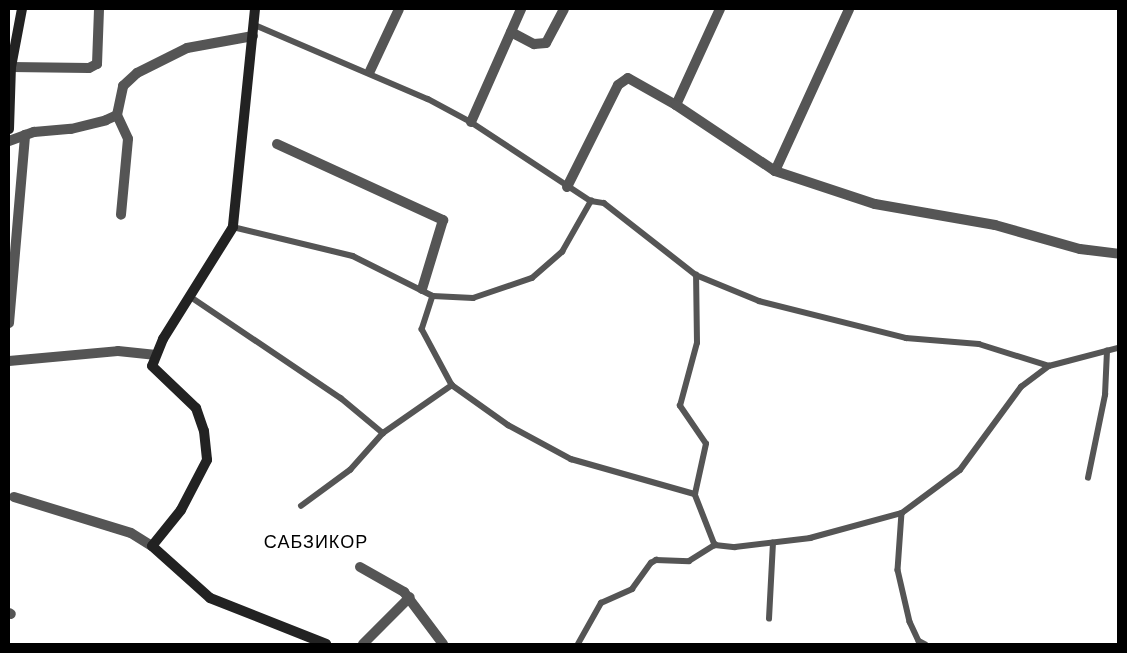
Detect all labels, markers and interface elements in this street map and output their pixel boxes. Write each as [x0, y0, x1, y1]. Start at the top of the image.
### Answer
district label: САБЗИКОР [263, 531, 369, 553]

